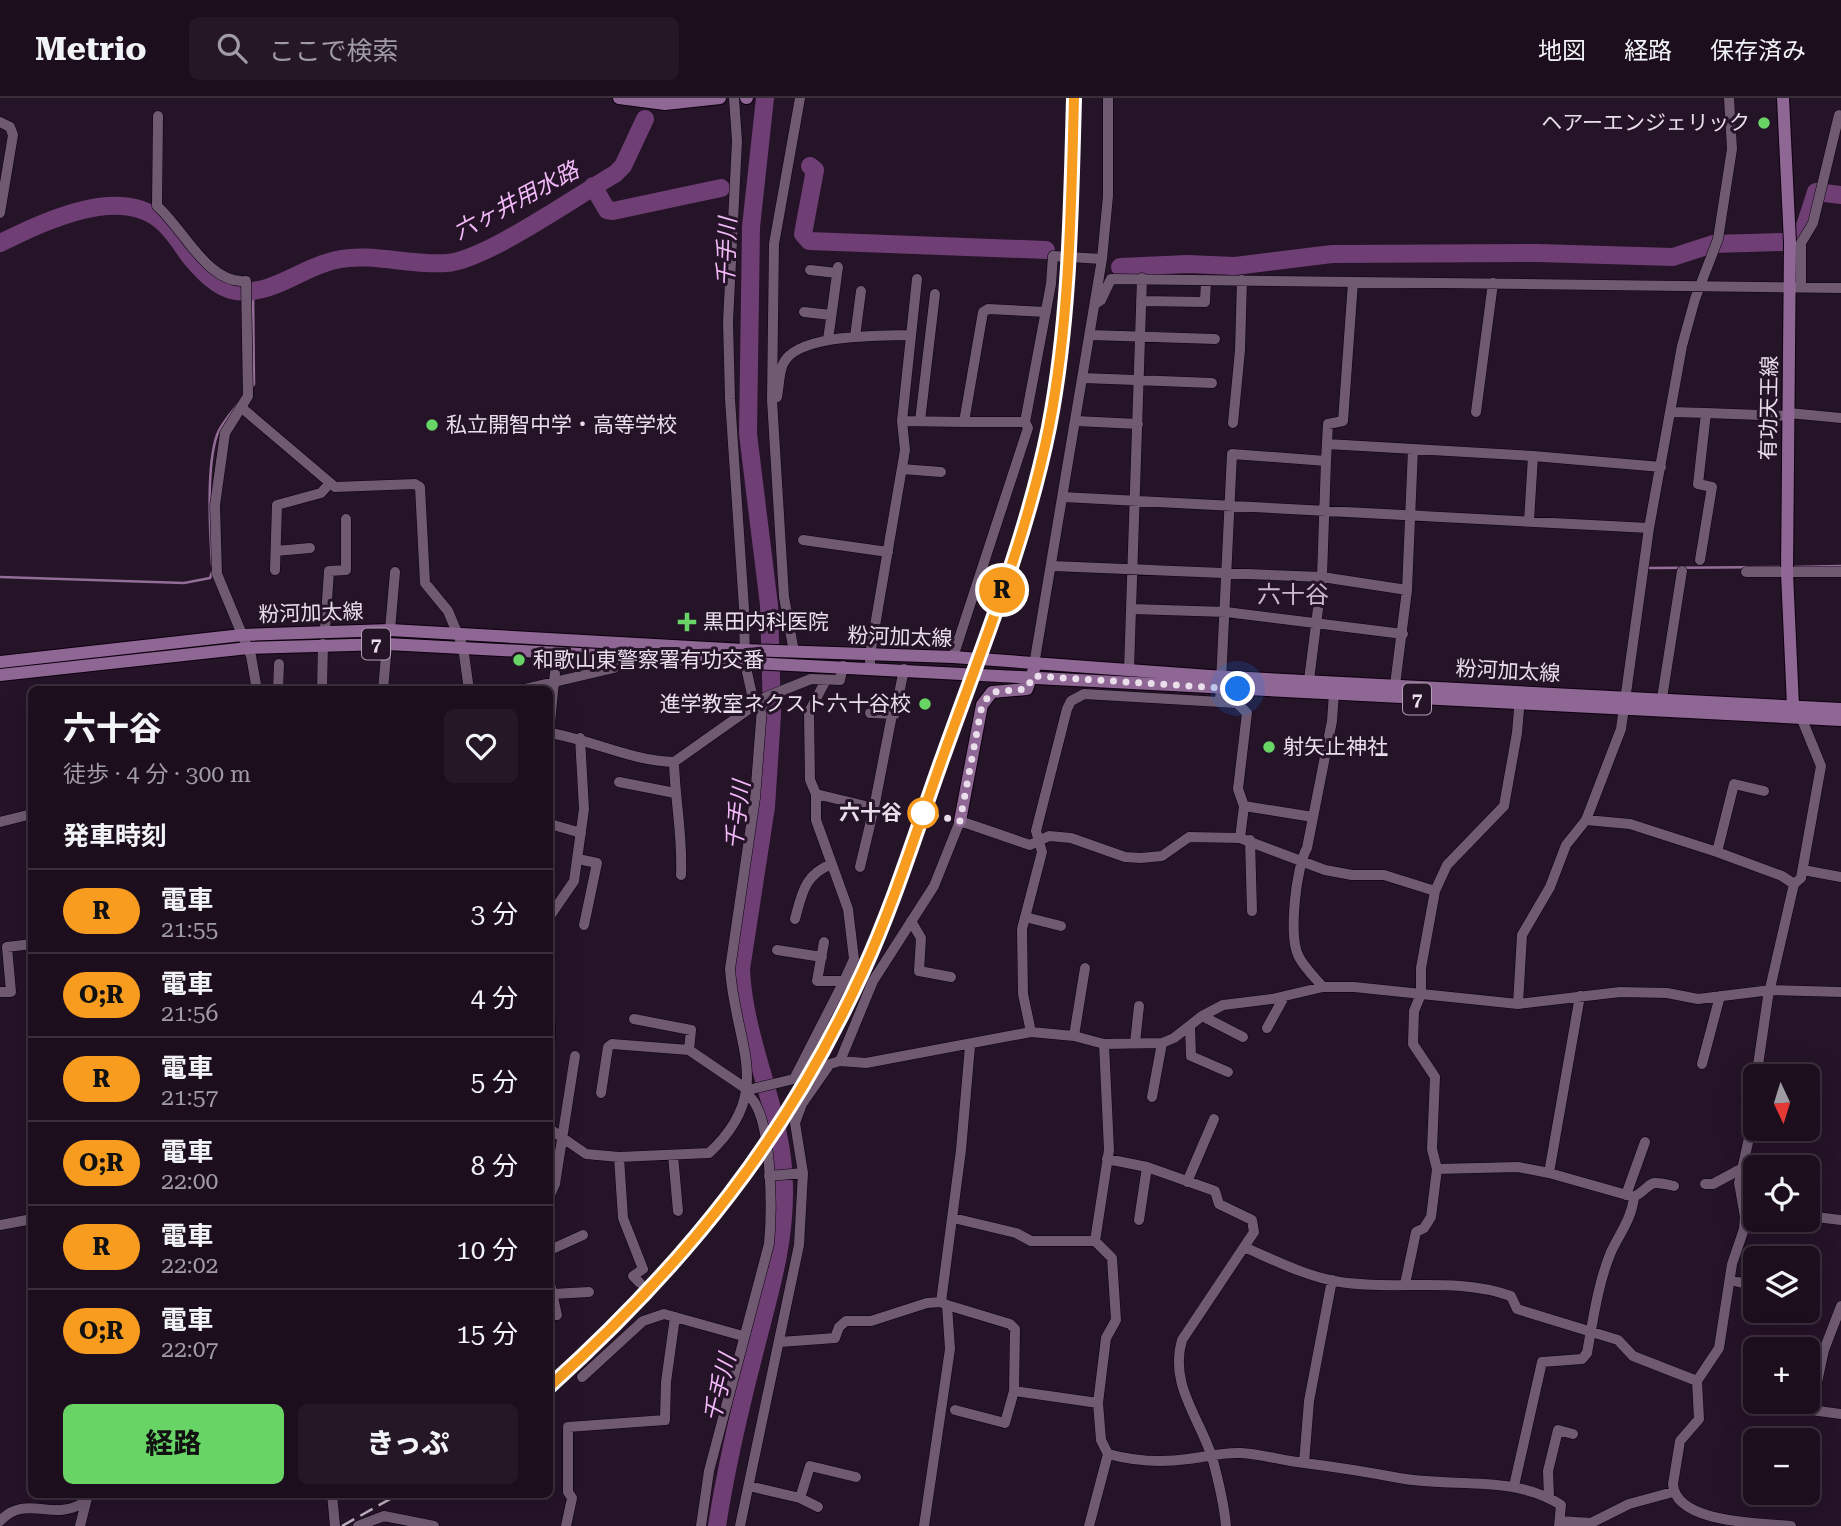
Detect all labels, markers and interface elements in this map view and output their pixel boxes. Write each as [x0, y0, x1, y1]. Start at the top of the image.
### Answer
search box [189, 17, 679, 80]
text: Metrio [35, 29, 147, 68]
icon: search [213, 29, 251, 67]
text: ここで検索 [269, 36, 399, 66]
text: 地図 [1538, 37, 1586, 65]
text: 経路 [1624, 37, 1672, 65]
text: 保存済み [1710, 37, 1806, 65]
place label: ヘアーエンジェリック [1541, 111, 1750, 135]
marker: ヘアーエンジェリック [1756, 115, 1772, 131]
water label: 六ヶ井用水路 [449, 156, 585, 245]
water label: 千手川 [712, 214, 742, 287]
street label: 有功天王線 [1756, 355, 1782, 461]
place label: 私立開智中学・高等学校 [446, 413, 677, 437]
marker: 私立開智中学・高等学校 [424, 417, 440, 433]
line badge: R [979, 567, 1025, 613]
text: R [993, 576, 1011, 604]
district label: 六十谷 [1257, 581, 1329, 609]
street label: 粉河加太線 [258, 599, 364, 627]
place label: 黒田内科医院 [703, 610, 829, 634]
marker: 黒田内科医院 [677, 612, 697, 632]
street label: 粉河加太線 [847, 623, 953, 651]
road number: 7 [362, 628, 390, 660]
place label: 和歌山東警察署有功交番 [533, 648, 764, 672]
marker: 和歌山東警察署有功交番 [511, 652, 527, 668]
street label: 粉河加太線 [1455, 656, 1561, 686]
your location [1220, 671, 1255, 706]
road number: 7 [1403, 684, 1431, 714]
place label: 進学教室ネクスト六十谷校 [660, 692, 911, 716]
marker: 進学教室ネクスト六十谷校 [917, 696, 933, 712]
text: 六十谷 [63, 709, 162, 748]
button: heart [444, 709, 518, 783]
place label: 射矢止神社 [1283, 735, 1388, 759]
marker: 射矢止神社 [1261, 739, 1277, 755]
text: 徒歩 · 4 分 · 300 m [63, 761, 251, 788]
water label: 千手川 [720, 776, 756, 851]
marker: 六十谷 [908, 798, 938, 828]
place label: 六十谷 [839, 801, 902, 825]
text: 発車時刻 [63, 821, 167, 851]
text: 電車 [161, 885, 213, 915]
text: R [93, 897, 110, 925]
text: 3 分 [471, 899, 518, 929]
text: 21:55 [161, 916, 218, 943]
text: 電車 [161, 969, 213, 999]
text: O;R [79, 981, 124, 1009]
text: 4 分 [471, 983, 518, 1013]
text: 21:56 [161, 1000, 218, 1027]
text: 電車 [161, 1053, 213, 1083]
north arrow [1743, 1064, 1820, 1141]
map controls [1743, 1064, 1820, 1505]
text: R [93, 1065, 110, 1093]
text: 5 分 [471, 1067, 518, 1097]
text: 21:57 [161, 1084, 218, 1111]
text: 電車 [161, 1137, 213, 1167]
text: O;R [79, 1149, 124, 1177]
text: 8 分 [471, 1151, 518, 1181]
button: locate [1743, 1155, 1820, 1232]
text: 22:00 [161, 1168, 218, 1195]
text: 電車 [161, 1221, 213, 1251]
text: R [93, 1233, 110, 1261]
text: 10 分 [456, 1235, 518, 1265]
button: layers [1743, 1246, 1820, 1323]
text: 22:02 [161, 1252, 218, 1279]
text: 電車 [161, 1305, 213, 1335]
text: O;R [79, 1317, 124, 1345]
text: 15 分 [456, 1319, 518, 1349]
text: 22:07 [161, 1336, 218, 1363]
button: + [1743, 1337, 1820, 1414]
water label: 千手川 [699, 1348, 742, 1425]
button: 経路 [63, 1404, 284, 1484]
button: きっぷ [298, 1404, 518, 1484]
button: − [1743, 1428, 1820, 1505]

